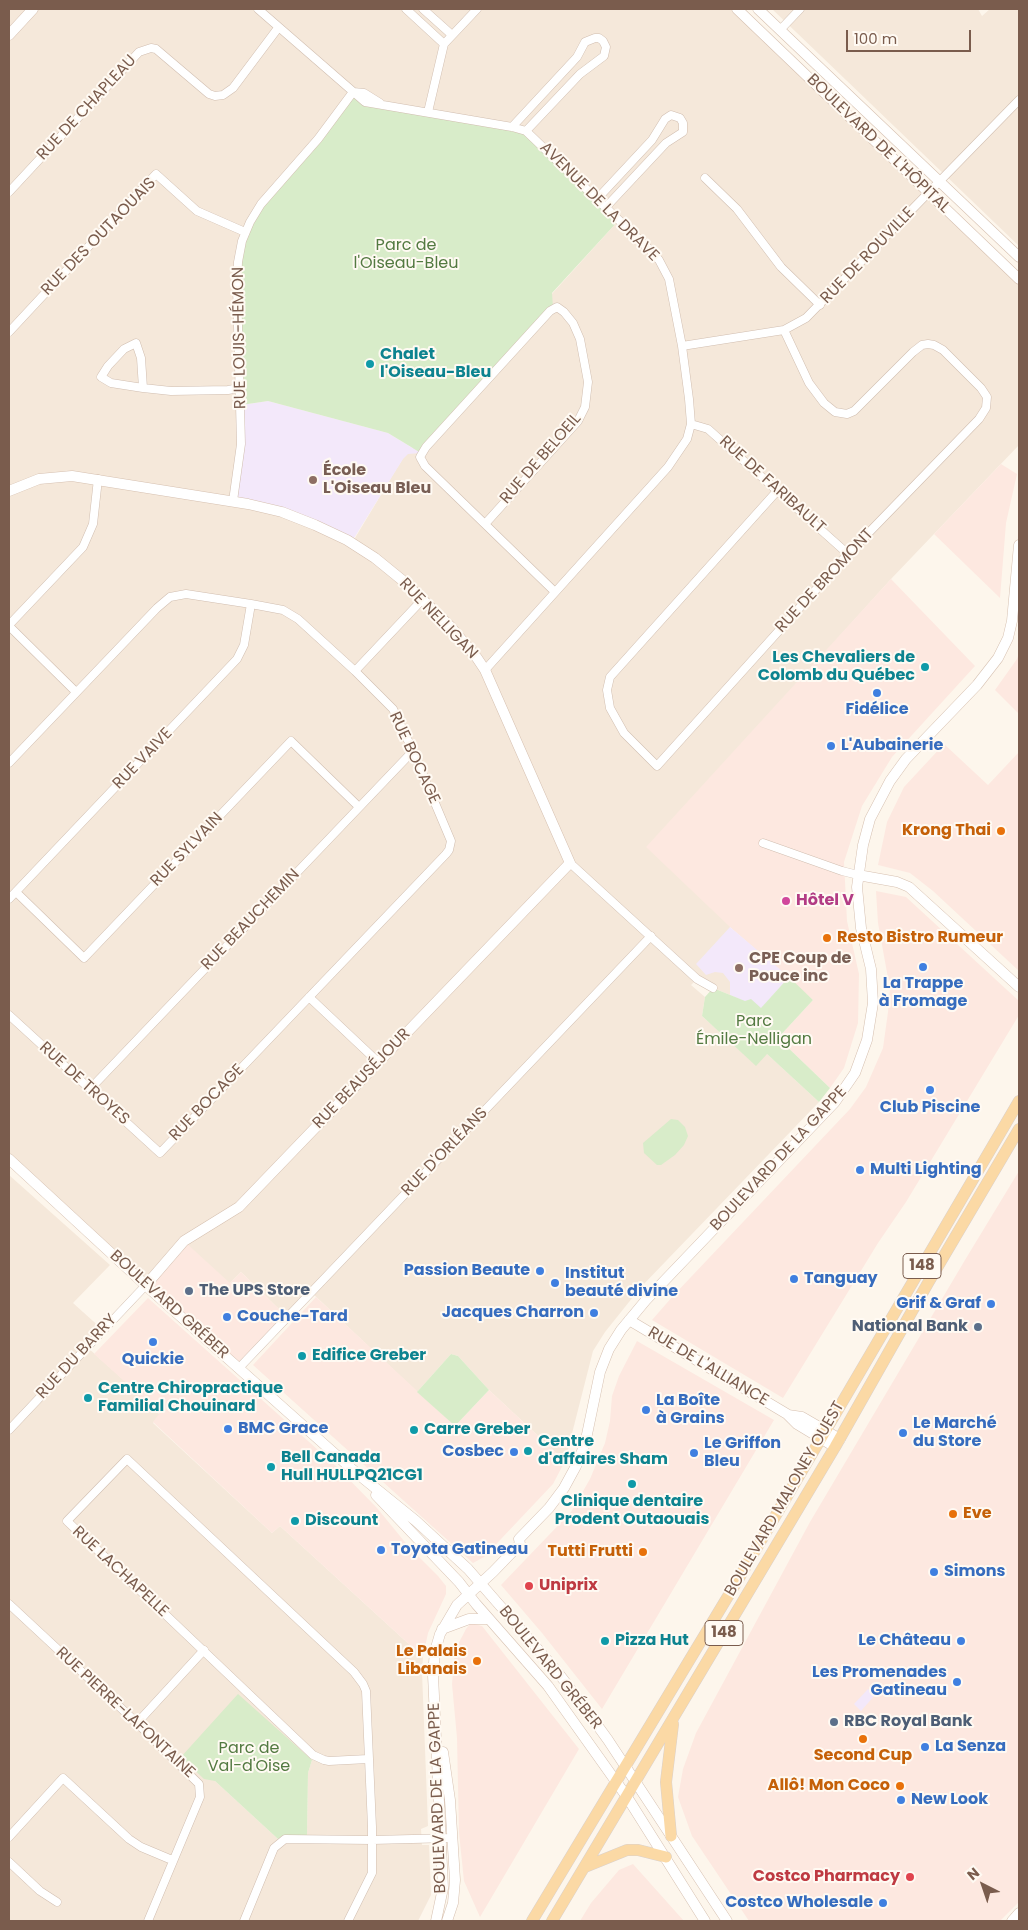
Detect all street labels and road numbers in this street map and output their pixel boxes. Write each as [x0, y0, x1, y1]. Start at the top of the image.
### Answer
street label: RUE DE CHAPLEAU [33, 51, 141, 165]
street label: BOULEVARD DE L'HÔPITAL [802, 71, 954, 217]
street label: AVENUE DE LA DRAVE [535, 138, 663, 266]
street label: RUE DES OUTAOUAIS [38, 174, 160, 300]
street label: RUE DE ROUVILLE [817, 204, 919, 308]
street label: RUE LOUIS-HÉMON [229, 267, 251, 409]
street label: RUE DE BELOEIL [497, 410, 585, 508]
street label: RUE DE FARIBAULT [715, 432, 829, 538]
street label: RUE DE BROMONT [772, 525, 878, 637]
street label: RUE NELLIGAN [395, 575, 481, 663]
street label: RUE BOCAGE [384, 709, 444, 807]
street label: RUE VAIVE [109, 724, 177, 794]
street label: RUE SYLVAIN [147, 809, 227, 891]
street label: RUE BEAUCHEMIN [198, 865, 304, 975]
street label: RUE BEAUSÉJOUR [309, 1025, 415, 1133]
street label: RUE DE TROYES [35, 1038, 133, 1130]
street label: RUE BOCAGE [166, 1061, 248, 1145]
street label: BOULEVARD DE LA GAPPE [707, 1083, 851, 1235]
street label: RUE D'ORLÉANS [398, 1104, 492, 1200]
street label: BOULEVARD GRÉBER [106, 1247, 232, 1363]
road number: 148 [903, 1254, 941, 1278]
street label: RUE DU BARRY [33, 1311, 121, 1403]
street label: RUE DE L'ALLIANCE [644, 1323, 772, 1411]
street label: BOULEVARD MALONEY OUEST [721, 1398, 849, 1600]
street label: RUE LACHAPELLE [68, 1523, 172, 1621]
street label: BOULEVARD GRÉBER [494, 1602, 606, 1734]
road number: 148 [705, 1620, 743, 1646]
street label: RUE PIERRE-LAFONTAINE [51, 1643, 199, 1783]
street label: BOULEVARD DE LA GAPPE [425, 1702, 451, 1894]

